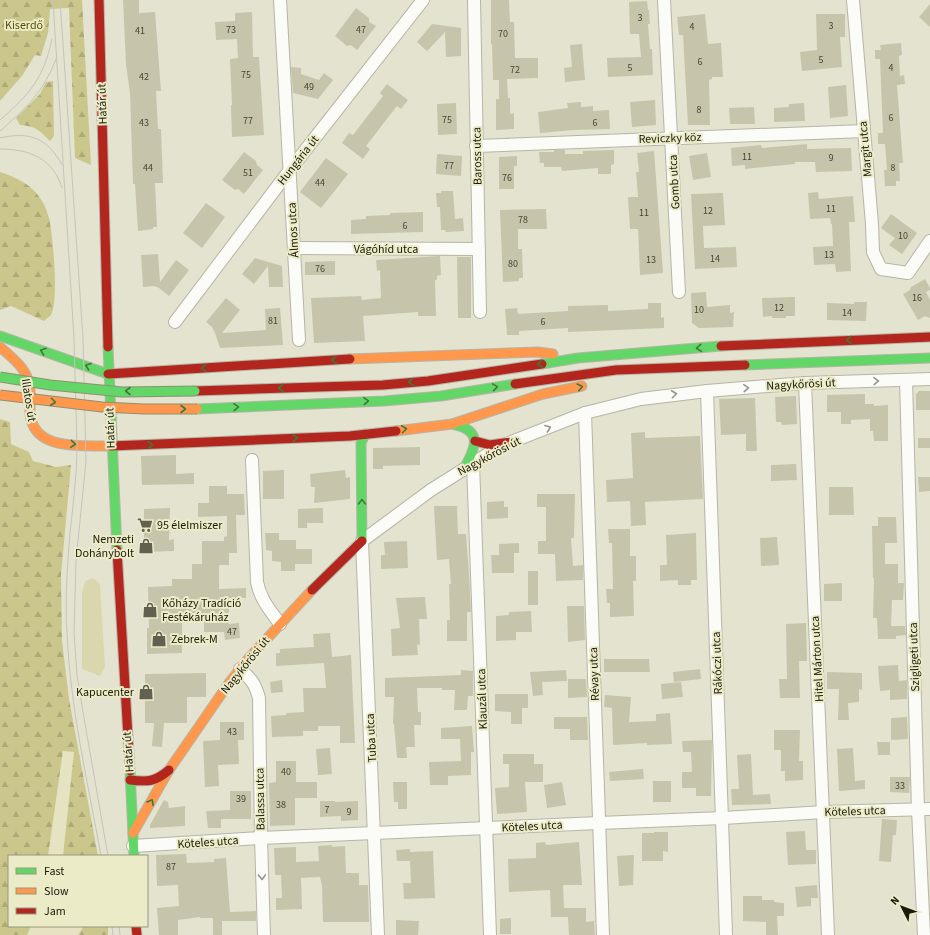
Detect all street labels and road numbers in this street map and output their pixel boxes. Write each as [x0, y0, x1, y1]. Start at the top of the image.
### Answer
street label: Határ út [93, 83, 112, 125]
street label: Margit utca [855, 120, 876, 178]
street label: Baross utca [468, 127, 487, 185]
street label: Reviczky köz [638, 129, 702, 148]
street label: Hungária út [274, 132, 323, 189]
street label: Gomb utca [665, 154, 684, 210]
street label: Álmos utca [284, 202, 303, 258]
street label: Vágóhíd utca [354, 241, 418, 258]
street label: Nagykőrösi út [766, 374, 836, 395]
street label: Illatos út [17, 377, 40, 423]
street label: Határ út [101, 407, 120, 449]
street label: Nagykőrösi út [455, 433, 524, 480]
street label: Hitel Márton utca [807, 615, 828, 702]
street label: Szigligeti utca [905, 622, 924, 692]
street label: Rákóczi utca [708, 631, 727, 695]
street label: Nagykőrösi út [217, 633, 274, 698]
street label: Révay utca [585, 647, 604, 701]
street label: Klauzál utca [473, 668, 492, 730]
street label: Tuba utca [362, 713, 381, 763]
street label: Határ út [119, 731, 138, 773]
street label: Balassa utca [251, 768, 270, 830]
street label: Köteles utca [824, 802, 886, 821]
street label: Köteles utca [501, 816, 563, 837]
street label: Köteles utca [177, 832, 239, 853]

